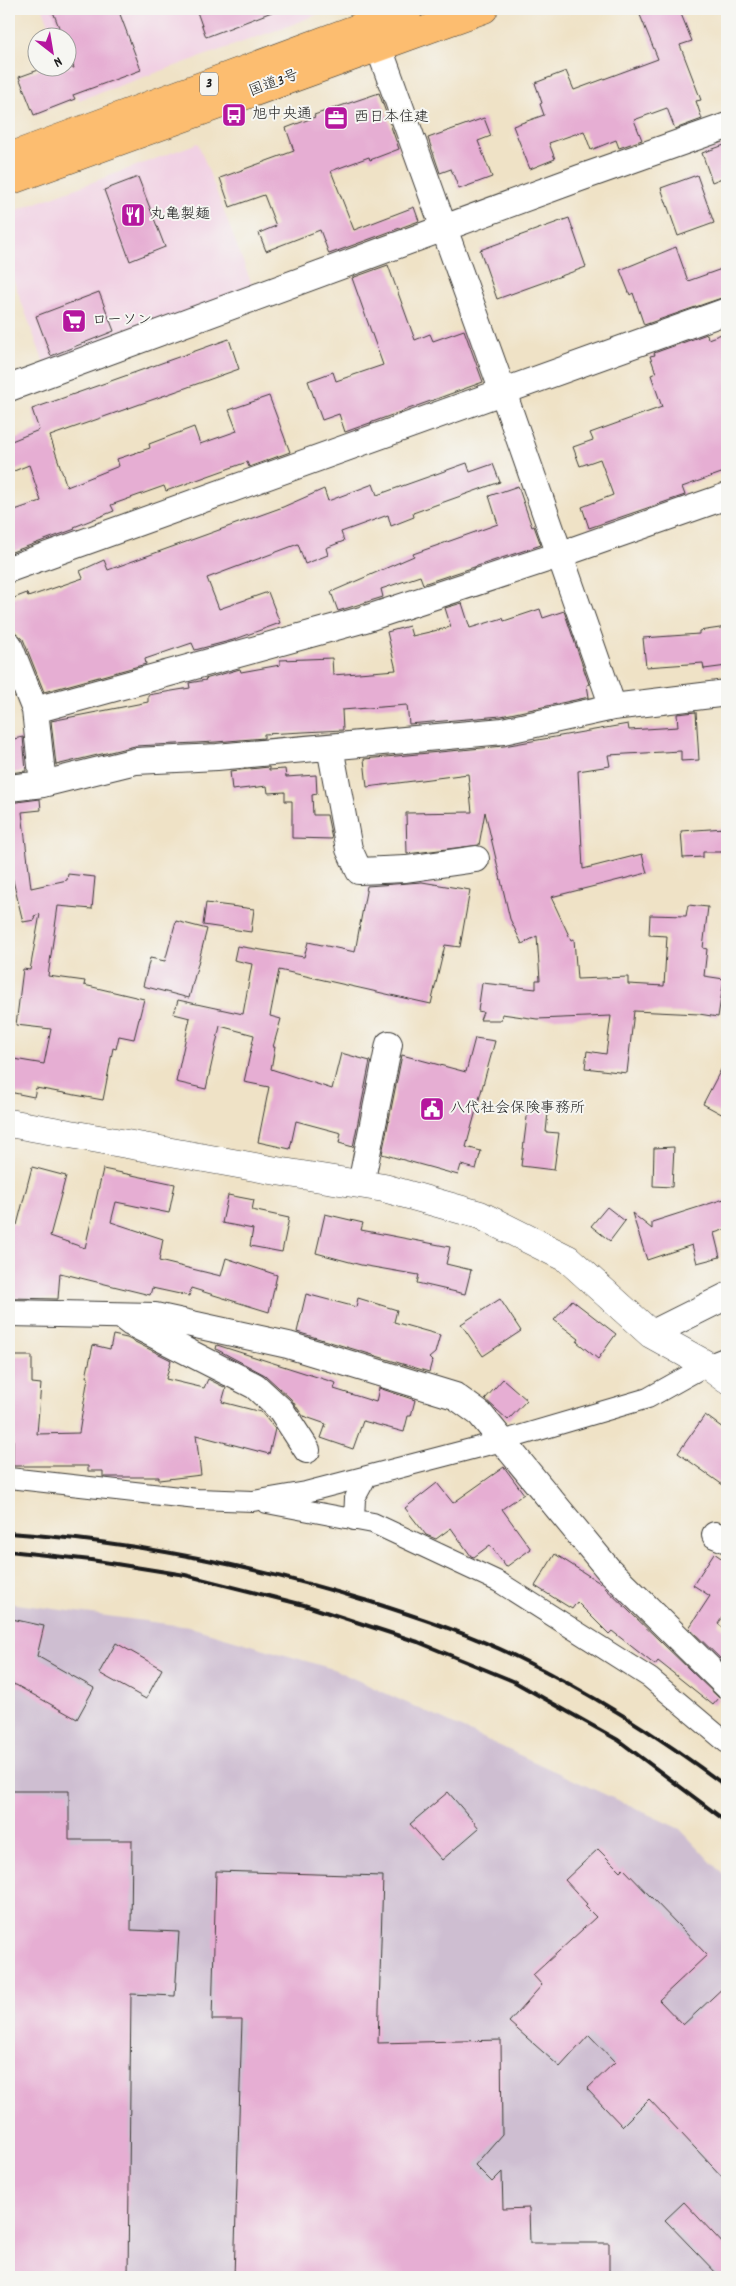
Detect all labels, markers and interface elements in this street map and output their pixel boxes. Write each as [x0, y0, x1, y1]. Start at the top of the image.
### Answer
north arrow [28, 28, 78, 78]
text: N [49, 51, 66, 72]
street label: 国道3号 [246, 65, 302, 103]
road number: 3 [200, 72, 218, 96]
bus stop icon: 旭中央通 [221, 102, 247, 128]
place label: 旭中央通 [252, 104, 312, 126]
office icon: 西日本住建 [323, 105, 349, 131]
place label: 西日本住建 [354, 107, 429, 129]
restaurant icon: 丸亀製麺 [120, 202, 146, 228]
place label: 丸亀製麺 [150, 204, 210, 226]
supermarket icon: ローソン [61, 308, 87, 334]
place label: ローソン [92, 310, 152, 332]
public building icon: 八代社会保険事務所 [419, 1096, 445, 1122]
place label: 八代社会保険事務所 [450, 1098, 585, 1120]

